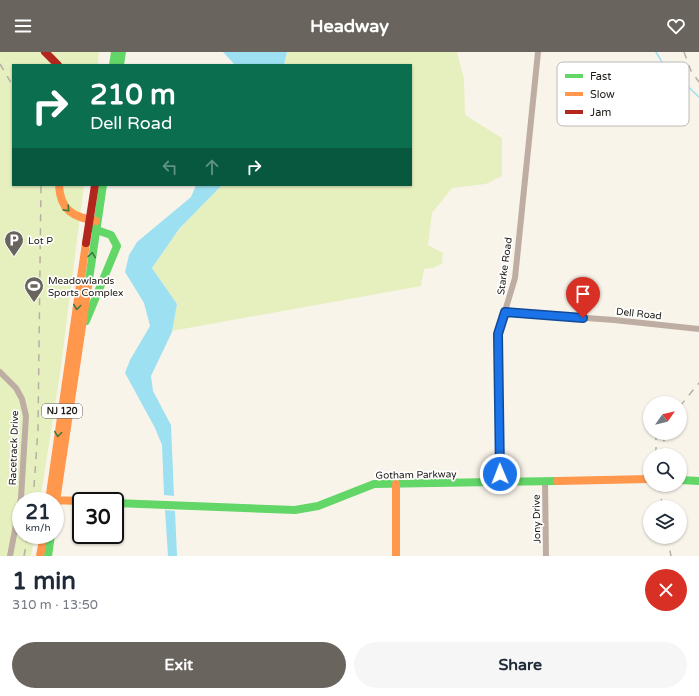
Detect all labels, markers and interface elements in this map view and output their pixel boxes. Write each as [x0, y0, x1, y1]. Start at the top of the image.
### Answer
icon: menu [12, 15, 34, 37]
text: Headway [310, 15, 389, 37]
icon: heart [665, 15, 687, 37]
legend [557, 62, 689, 126]
text: Fast [590, 70, 611, 83]
text: 210 m [90, 78, 176, 112]
icon: right [24, 80, 76, 132]
text: Slow [590, 88, 615, 101]
text: Jam [590, 106, 611, 119]
text: Dell Road [90, 112, 172, 134]
icon: left [159, 156, 181, 178]
icon: ahead [201, 156, 223, 178]
icon: right [243, 156, 265, 178]
one-way arrow [62, 204, 70, 212]
parking icon: Lot P [3, 229, 25, 257]
place label: Lot P [28, 235, 53, 247]
street label: Starke Road [495, 237, 515, 296]
one-way arrow [87, 252, 96, 258]
sports icon: Meadowlands Sports Complex [23, 275, 45, 303]
place label: Meadowlands Sports Complex [48, 275, 123, 299]
pin [566, 277, 600, 318]
icon: arrive [572, 283, 594, 305]
one-way arrow [73, 304, 82, 310]
street label: Dell Road [616, 306, 662, 322]
north arrow [643, 396, 687, 440]
map controls [643, 396, 687, 544]
road number: NJ 120 [42, 404, 82, 418]
street label: Racetrack Drive [7, 410, 21, 486]
one-way arrow [54, 431, 63, 437]
button: search [643, 448, 687, 492]
position arrow [479, 453, 521, 495]
street label: Gotham Parkway [375, 468, 457, 482]
speed limit sign: 30 [72, 492, 124, 544]
street label: Jony Drive [531, 494, 543, 544]
button: layers [643, 500, 687, 544]
text: 21 [25, 501, 51, 525]
text: km/h [25, 522, 51, 534]
text: 1 min [12, 567, 76, 596]
button: close [645, 569, 687, 611]
text: 310 m · 13:50 [12, 597, 98, 613]
button: Exit [12, 642, 346, 688]
button: Share [354, 642, 687, 688]

